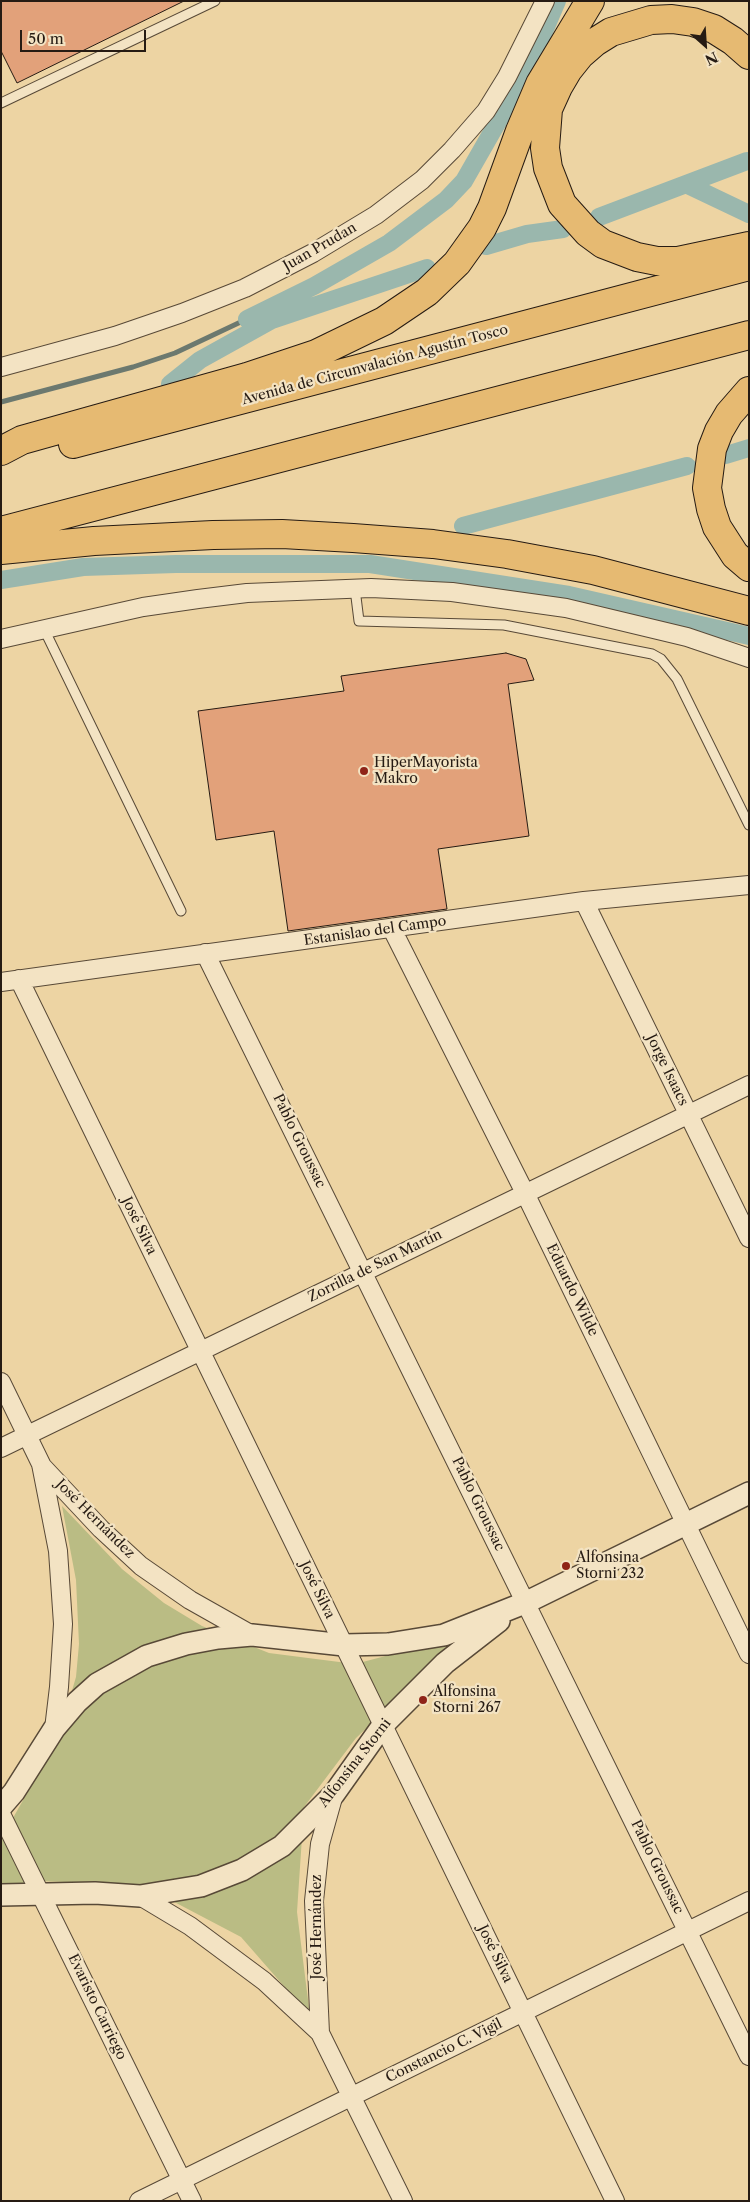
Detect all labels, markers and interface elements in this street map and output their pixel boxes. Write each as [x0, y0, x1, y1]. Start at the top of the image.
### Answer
scale bar [22, 20, 149, 52]
north arrow [680, 20, 730, 70]
text: 50 m [28, 29, 64, 48]
text: N [702, 48, 721, 69]
street label: Juan Prudan [280, 219, 360, 275]
street label: Avenida de Circunvalación Agustín Tosco [240, 321, 510, 409]
place label: HiperMayorista Makro [374, 755, 478, 788]
marker: HiperMayorista Makro [358, 765, 370, 777]
street label: Estanislao del Campo [303, 913, 447, 949]
street label: Jorge Isaacs [642, 1031, 692, 1109]
street label: Pablo Groussac [269, 1091, 329, 1191]
street label: José Silva [118, 1194, 160, 1258]
street label: Zorrilla de San Martín [305, 1226, 445, 1306]
street label: Eduardo Wilde [542, 1241, 602, 1339]
street label: Pablo Groussac [448, 1454, 508, 1554]
street label: José Hernández [52, 1476, 138, 1562]
place label: Alfonsina Storni 232 [576, 1550, 644, 1582]
street label: José Silva [296, 1558, 338, 1622]
marker: Alfonsina Storni 232 [560, 1560, 572, 1572]
place label: Alfonsina Storni 267 [433, 1684, 501, 1716]
marker: Alfonsina Storni 267 [417, 1694, 429, 1706]
street label: Alfonsina Storni [315, 1715, 395, 1811]
street label: Pablo Groussac [627, 1817, 687, 1917]
street label: José Hernández [309, 1875, 325, 1979]
street label: José Silva [474, 1922, 516, 1986]
street label: Evaristo Carriego [64, 1951, 130, 2063]
street label: Constancio C. Vigil [383, 2015, 505, 2087]

